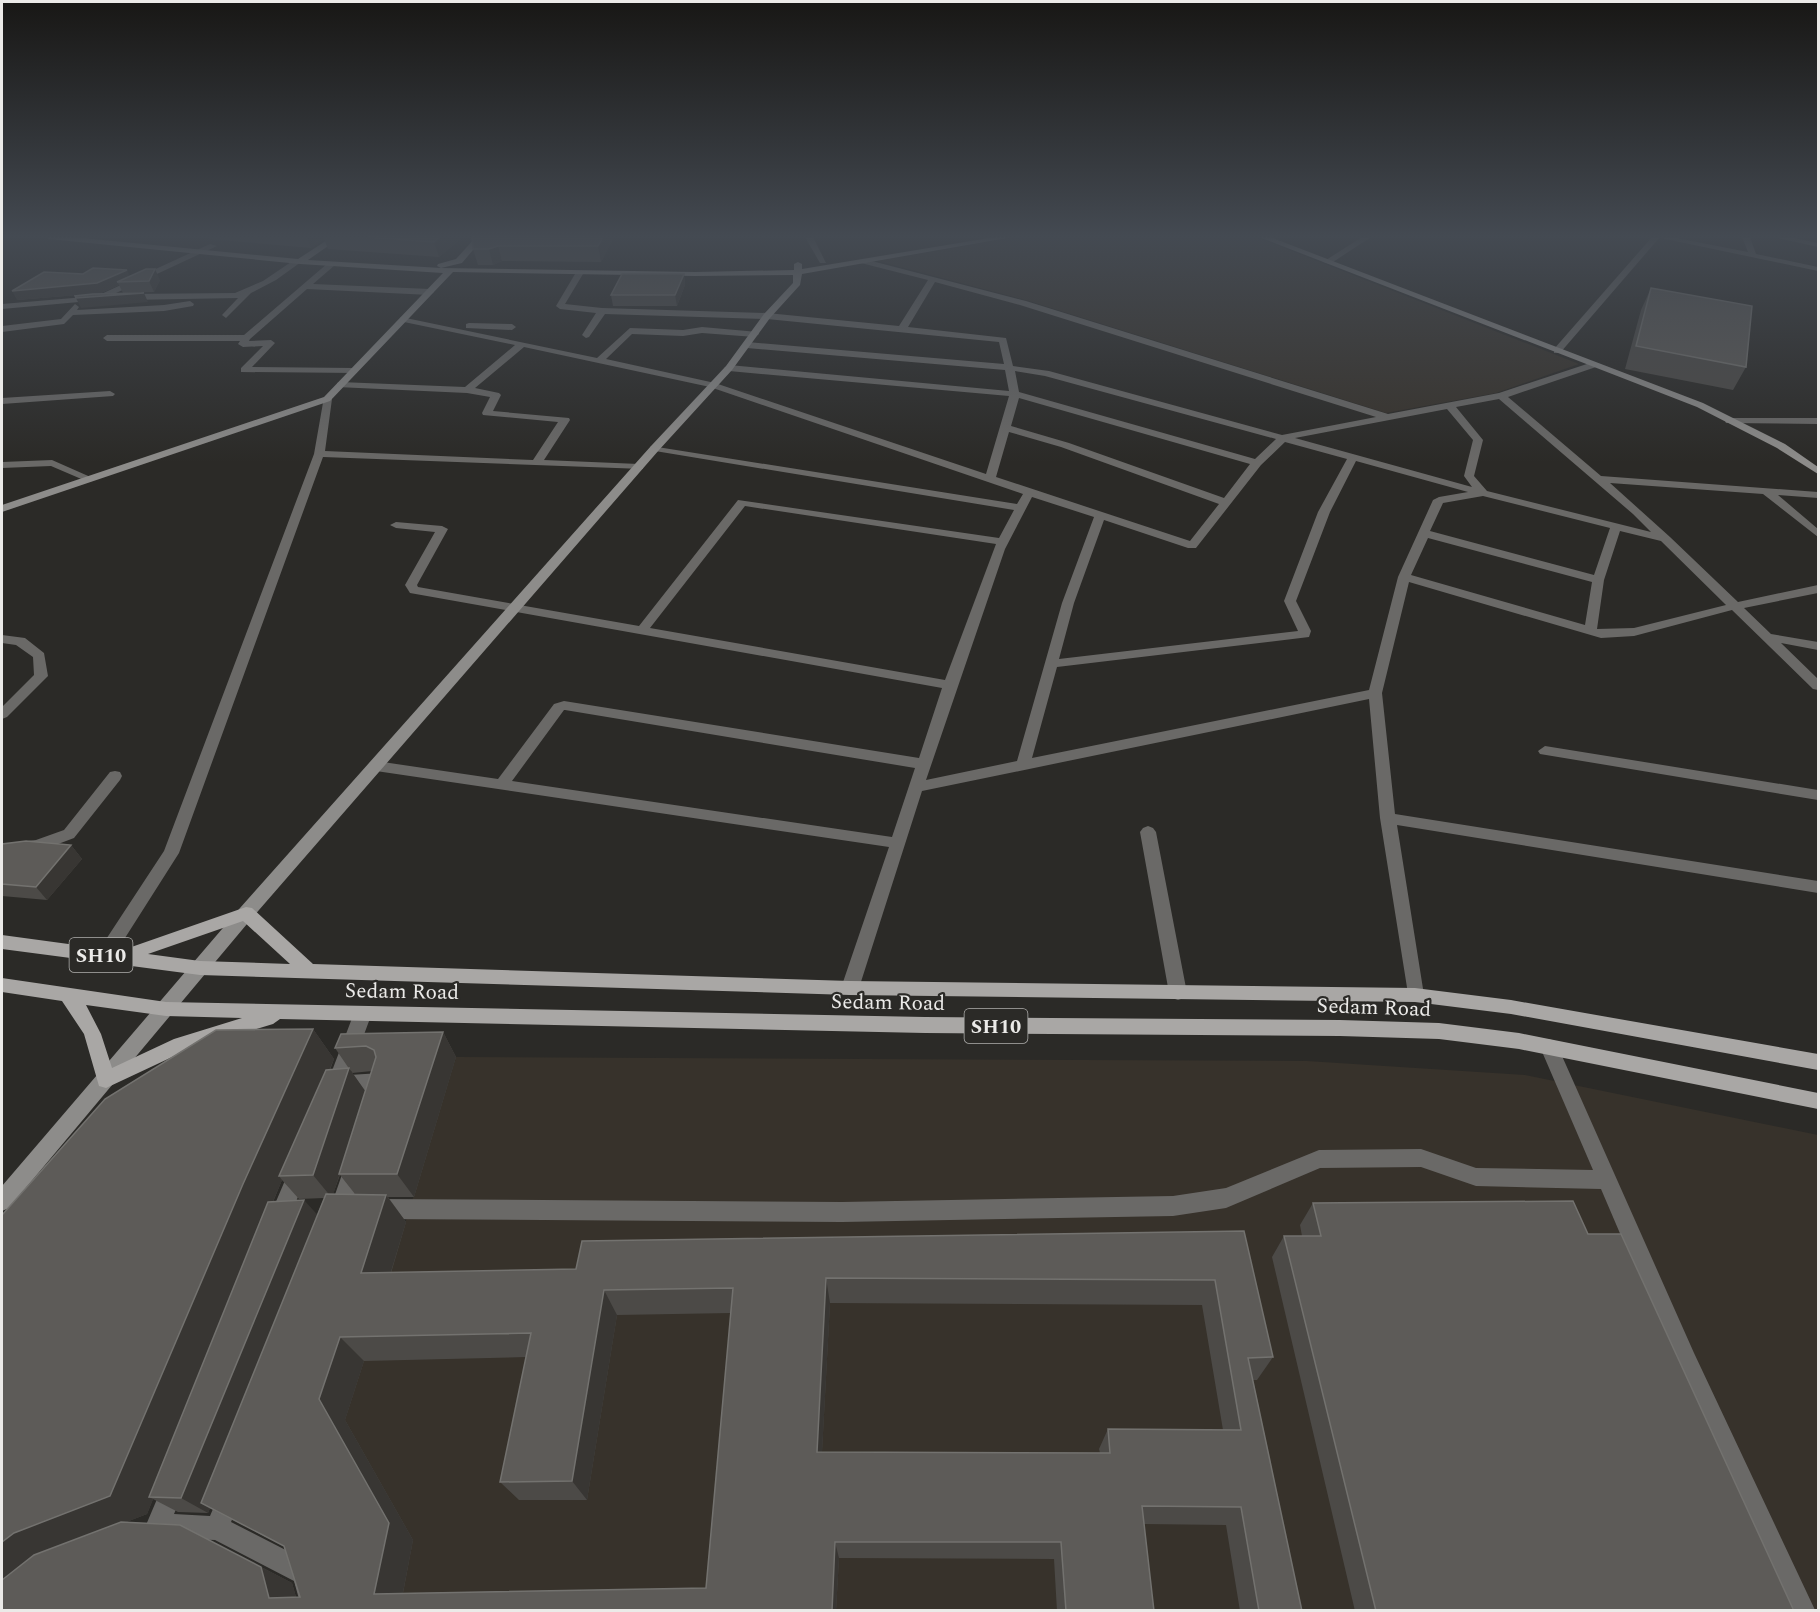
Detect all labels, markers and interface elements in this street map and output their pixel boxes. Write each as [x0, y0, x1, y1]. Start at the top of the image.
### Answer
road number: SH10 [70, 938, 132, 972]
street label: Sedam Road [345, 975, 459, 1009]
street label: Sedam Road [831, 986, 945, 1020]
street label: Sedam Road [1316, 990, 1432, 1026]
road number: SH10 [964, 1009, 1028, 1043]

